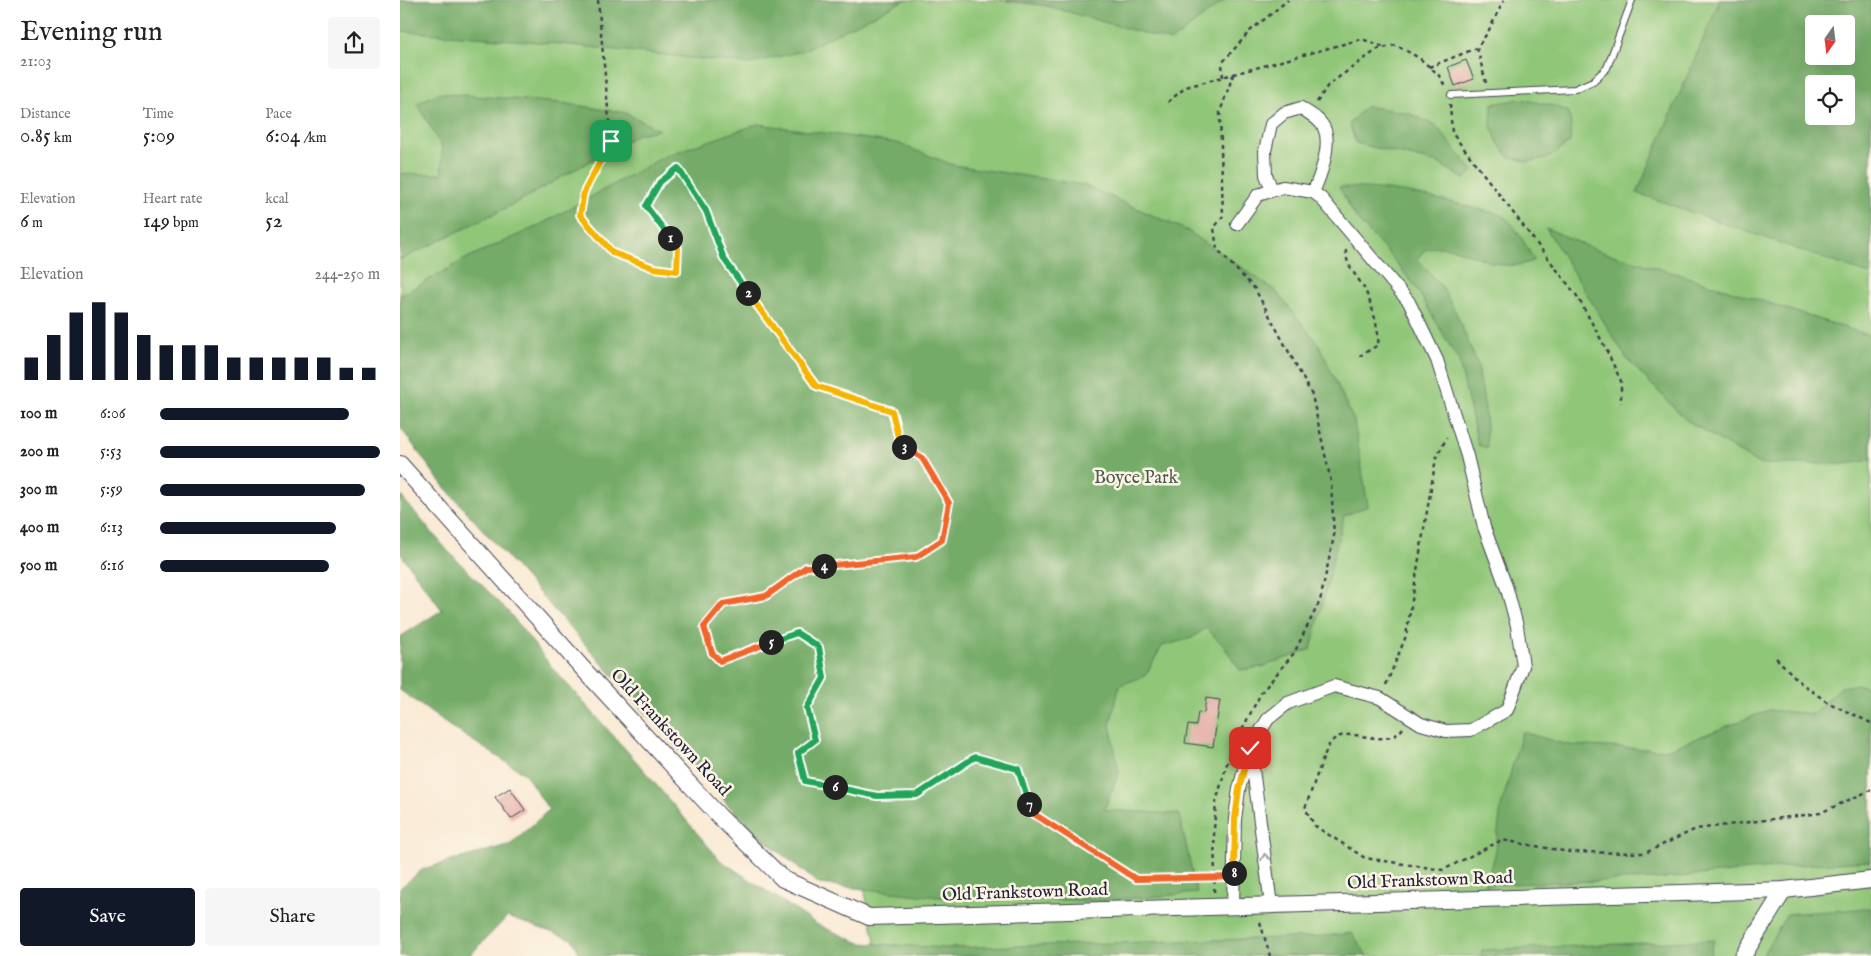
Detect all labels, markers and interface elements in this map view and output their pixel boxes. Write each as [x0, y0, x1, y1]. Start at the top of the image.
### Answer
text: Evening run [20, 15, 163, 50]
north arrow [1805, 15, 1855, 65]
map controls [1805, 15, 1855, 125]
button: share [328, 17, 380, 69]
text: 21:03 [20, 52, 52, 72]
button: locate [1805, 75, 1855, 125]
text: Distance [20, 105, 71, 123]
text: Time [143, 105, 174, 123]
text: Pace [265, 105, 292, 123]
pin [590, 120, 632, 162]
text: 0.85 [20, 123, 51, 150]
text: 5:09 [143, 123, 175, 150]
text: 6:04 [265, 123, 300, 150]
icon: arrive [597, 127, 625, 155]
text: km [51, 129, 72, 147]
text: /km [300, 129, 326, 147]
text: Elevation [20, 190, 76, 208]
text: Heart rate [143, 190, 202, 208]
text: kcal [265, 190, 289, 208]
text: 6 [20, 208, 29, 235]
text: 149 [143, 208, 170, 235]
text: 52 [265, 208, 283, 235]
text: m [29, 214, 43, 232]
text: bpm [170, 214, 199, 232]
pin: 1 [658, 226, 682, 250]
text: 1 [668, 229, 673, 247]
text: Elevation [20, 265, 83, 285]
text: 244–250 m [315, 265, 380, 285]
pin: 2 [736, 280, 760, 306]
text: 2 [745, 284, 752, 302]
text: 100 m [20, 404, 57, 424]
text: 6:06 [100, 404, 126, 424]
pin: 3 [892, 434, 916, 460]
text: 3 [902, 438, 907, 456]
text: 200 m [20, 442, 59, 462]
text: 5:53 [100, 442, 122, 462]
park label: Boyce Park [1094, 467, 1178, 490]
text: 300 m [20, 480, 58, 500]
text: 5:59 [100, 480, 123, 500]
text: 400 m [20, 518, 59, 538]
text: 6:13 [100, 518, 123, 538]
pin: 4 [812, 554, 836, 578]
text: 500 m [20, 556, 57, 576]
text: 6:16 [100, 556, 124, 576]
text: 4 [821, 557, 828, 575]
pin: 5 [758, 630, 784, 654]
text: 5 [769, 633, 774, 651]
street label: Old Frankstown Road [605, 664, 735, 802]
pin [1229, 727, 1271, 769]
icon: check [1236, 734, 1264, 762]
pin: 6 [822, 774, 848, 800]
text: 6 [833, 778, 838, 796]
pin: 7 [1016, 792, 1042, 816]
text: 7 [1026, 795, 1033, 813]
one-way arrow [1260, 853, 1270, 861]
pin: 8 [1222, 860, 1246, 886]
text: 8 [1232, 864, 1237, 882]
street label: Old Frankstown Road [1347, 867, 1514, 895]
street label: Old Frankstown Road [942, 879, 1109, 907]
button: Save [20, 888, 195, 946]
button: Share [205, 888, 380, 946]

